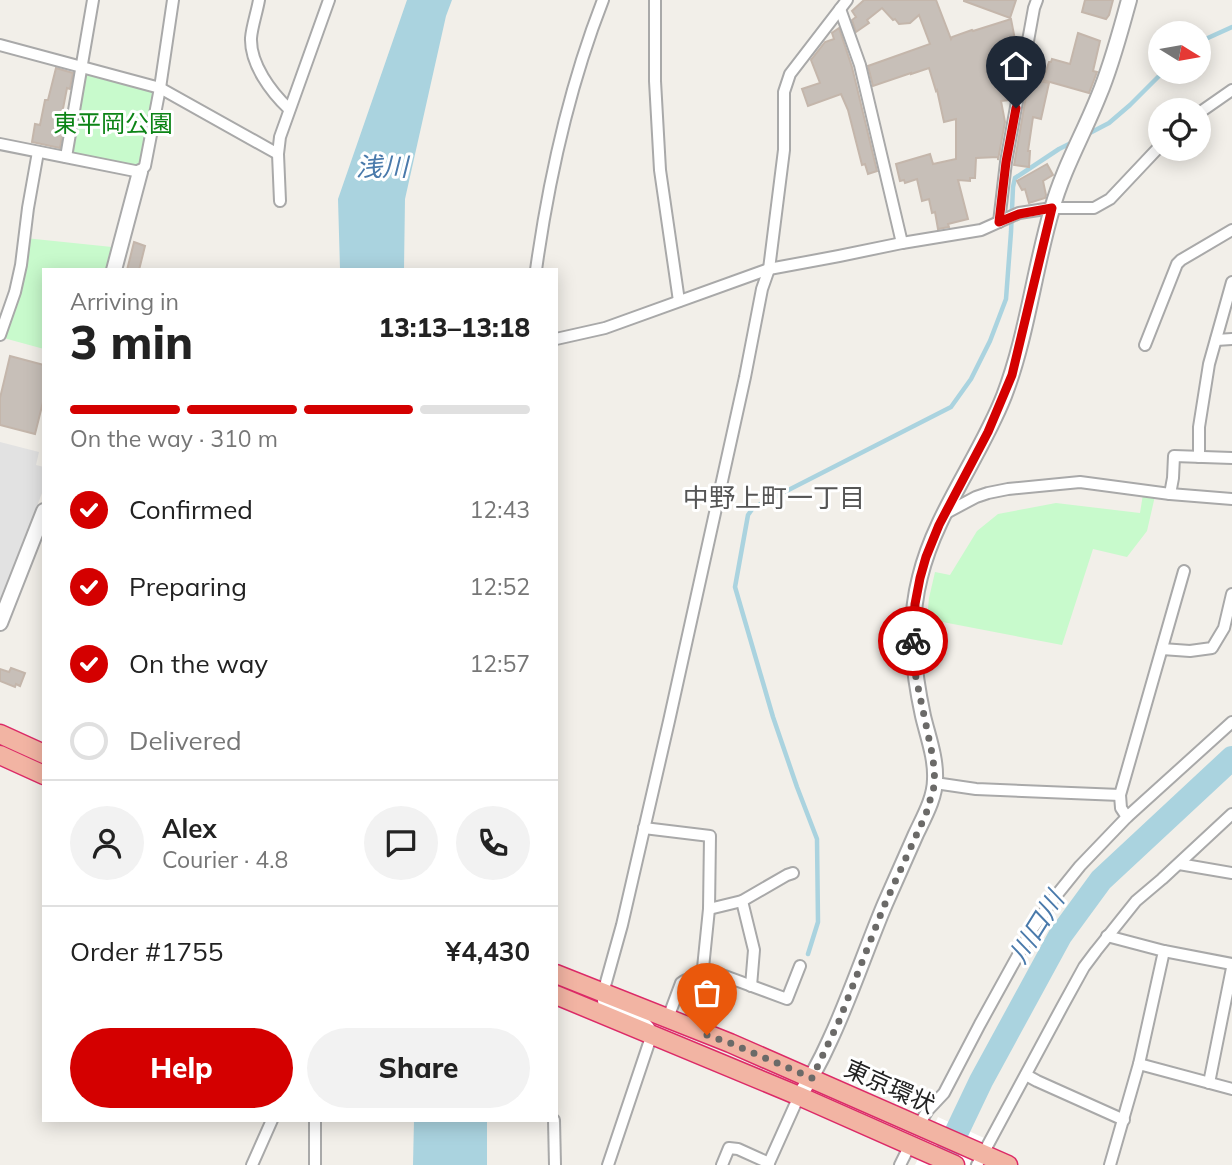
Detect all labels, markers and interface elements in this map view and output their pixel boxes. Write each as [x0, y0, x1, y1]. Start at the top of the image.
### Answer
north arrow [1148, 21, 1211, 84]
map controls [1148, 21, 1211, 161]
pin [986, 36, 1046, 108]
icon: home [997, 47, 1035, 85]
button: locate [1148, 98, 1211, 161]
park label: 東平岡公園 [53, 108, 173, 138]
water label: 浅川 [356, 150, 411, 183]
text: Arriving in [70, 287, 179, 316]
text: 13:13–13:18 [379, 311, 530, 344]
text: 3 min [70, 313, 193, 371]
text: On the way · 310 m [70, 424, 278, 453]
district label: 中野上町一丁目 [683, 481, 865, 514]
icon: check [70, 491, 108, 529]
text: Confirmed [129, 493, 253, 526]
text: 12:43 [470, 495, 530, 524]
icon: check [70, 568, 108, 606]
text: Preparing [129, 570, 247, 603]
text: 12:52 [470, 572, 530, 601]
courier [878, 606, 948, 676]
icon: bike [894, 622, 932, 660]
icon: check [70, 645, 108, 683]
text: On the way [129, 647, 268, 680]
text: 12:57 [470, 649, 530, 678]
text: Delivered [129, 724, 242, 757]
button: person [70, 806, 144, 880]
button: chat [364, 806, 438, 880]
button: phone [456, 806, 530, 880]
text: Alex [162, 812, 217, 845]
text: Courier · 4.8 [162, 845, 288, 874]
water label: 川口川 [1001, 883, 1072, 969]
text: Order #1755 [70, 935, 223, 968]
text: ¥4,430 [446, 935, 530, 968]
pin [677, 963, 737, 1035]
icon: bag [688, 974, 726, 1012]
button: Help [70, 1028, 293, 1108]
button: Share [307, 1028, 530, 1108]
street label: 東京環状 [840, 1053, 940, 1119]

